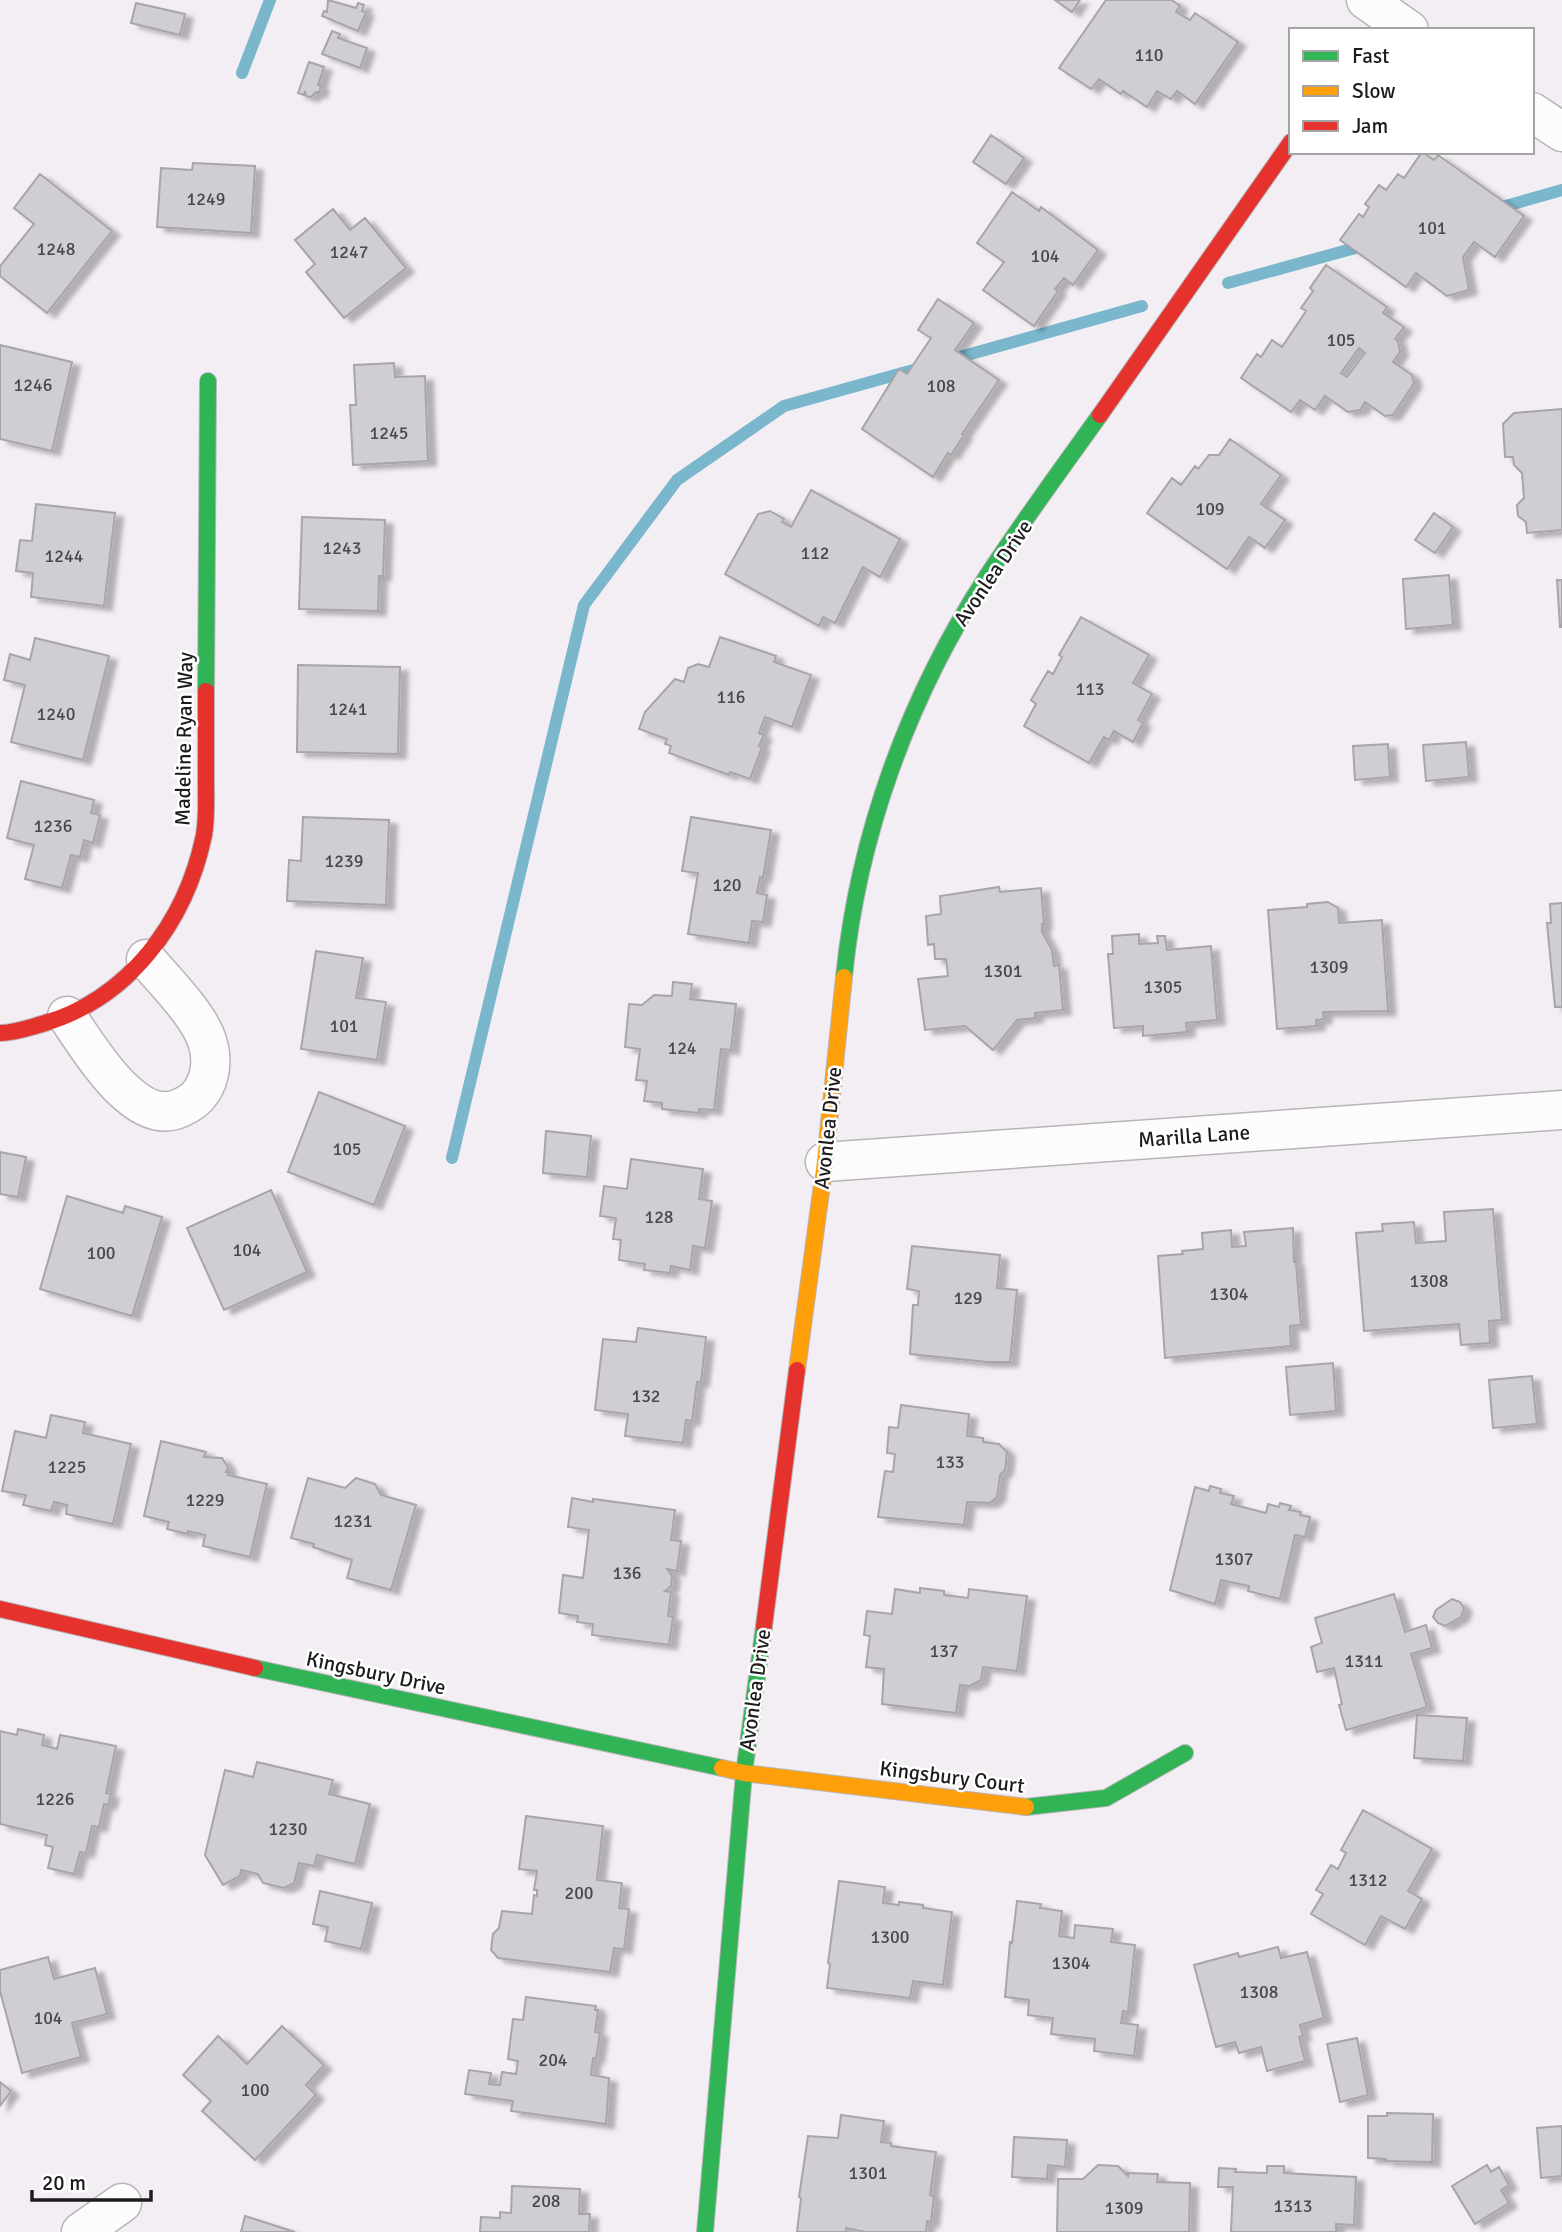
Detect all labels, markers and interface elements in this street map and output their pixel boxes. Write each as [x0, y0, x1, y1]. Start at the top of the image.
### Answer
legend [1289, 28, 1534, 154]
text: Fast [1352, 43, 1389, 69]
house number: 110 [1134, 44, 1164, 66]
text: Slow [1352, 78, 1396, 104]
text: Jam [1352, 113, 1388, 139]
house number: 1249 [187, 188, 225, 210]
house number: 101 [1417, 217, 1447, 239]
house number: 1248 [37, 238, 75, 260]
house number: 1247 [330, 241, 368, 263]
house number: 104 [1030, 245, 1060, 267]
house number: 105 [1326, 329, 1356, 351]
house number: 1246 [14, 374, 52, 396]
house number: 108 [926, 375, 956, 397]
house number: 1245 [370, 422, 408, 444]
house number: 109 [1195, 498, 1225, 520]
street label: Avonlea Drive [948, 515, 1038, 631]
house number: 1243 [323, 537, 361, 559]
house number: 112 [800, 542, 830, 564]
house number: 1244 [45, 545, 84, 567]
street label: Madeline Ryan Way [169, 652, 199, 826]
house number: 113 [1075, 678, 1105, 700]
house number: 116 [716, 686, 746, 708]
house number: 1241 [329, 698, 367, 720]
house number: 1240 [37, 703, 75, 725]
house number: 1236 [34, 815, 72, 837]
house number: 1239 [325, 850, 363, 872]
house number: 120 [712, 874, 742, 896]
house number: 1309 [1310, 956, 1348, 978]
house number: 1301 [984, 960, 1022, 982]
house number: 1305 [1144, 976, 1182, 998]
house number: 101 [329, 1015, 359, 1037]
house number: 124 [667, 1037, 697, 1059]
street label: Avonlea Drive [809, 1066, 847, 1190]
street label: Marilla Lane [1137, 1119, 1251, 1153]
house number: 105 [332, 1138, 362, 1160]
house number: 128 [644, 1206, 674, 1228]
house number: 104 [232, 1239, 262, 1261]
house number: 100 [86, 1242, 116, 1264]
house number: 1308 [1410, 1270, 1448, 1292]
house number: 1304 [1210, 1283, 1249, 1305]
house number: 129 [953, 1287, 983, 1309]
house number: 132 [631, 1385, 661, 1407]
house number: 133 [935, 1451, 965, 1473]
house number: 1225 [48, 1456, 86, 1478]
house number: 1229 [186, 1489, 224, 1511]
house number: 1231 [334, 1510, 372, 1532]
house number: 1307 [1215, 1548, 1253, 1570]
house number: 136 [612, 1562, 642, 1584]
street label: Avonlea Drive [734, 1627, 776, 1753]
house number: 137 [929, 1640, 959, 1662]
street label: Kingsbury Drive [304, 1646, 448, 1700]
house number: 1311 [1345, 1650, 1383, 1672]
street label: Kingsbury Court [878, 1755, 1026, 1799]
house number: 1226 [36, 1788, 74, 1810]
house number: 1230 [269, 1818, 307, 1840]
house number: 1312 [1349, 1869, 1387, 1891]
house number: 200 [564, 1882, 594, 1904]
house number: 1300 [871, 1926, 909, 1948]
house number: 1304 [1052, 1952, 1091, 1974]
house number: 1308 [1240, 1981, 1278, 2003]
house number: 104 [33, 2007, 63, 2029]
house number: 204 [538, 2049, 568, 2071]
house number: 100 [240, 2079, 270, 2101]
scale bar [32, 2158, 150, 2202]
house number: 1301 [849, 2162, 887, 2184]
text: 20 m [42, 2170, 86, 2196]
house number: 208 [531, 2190, 561, 2212]
house number: 1313 [1274, 2195, 1312, 2217]
house number: 1309 [1105, 2197, 1143, 2219]

